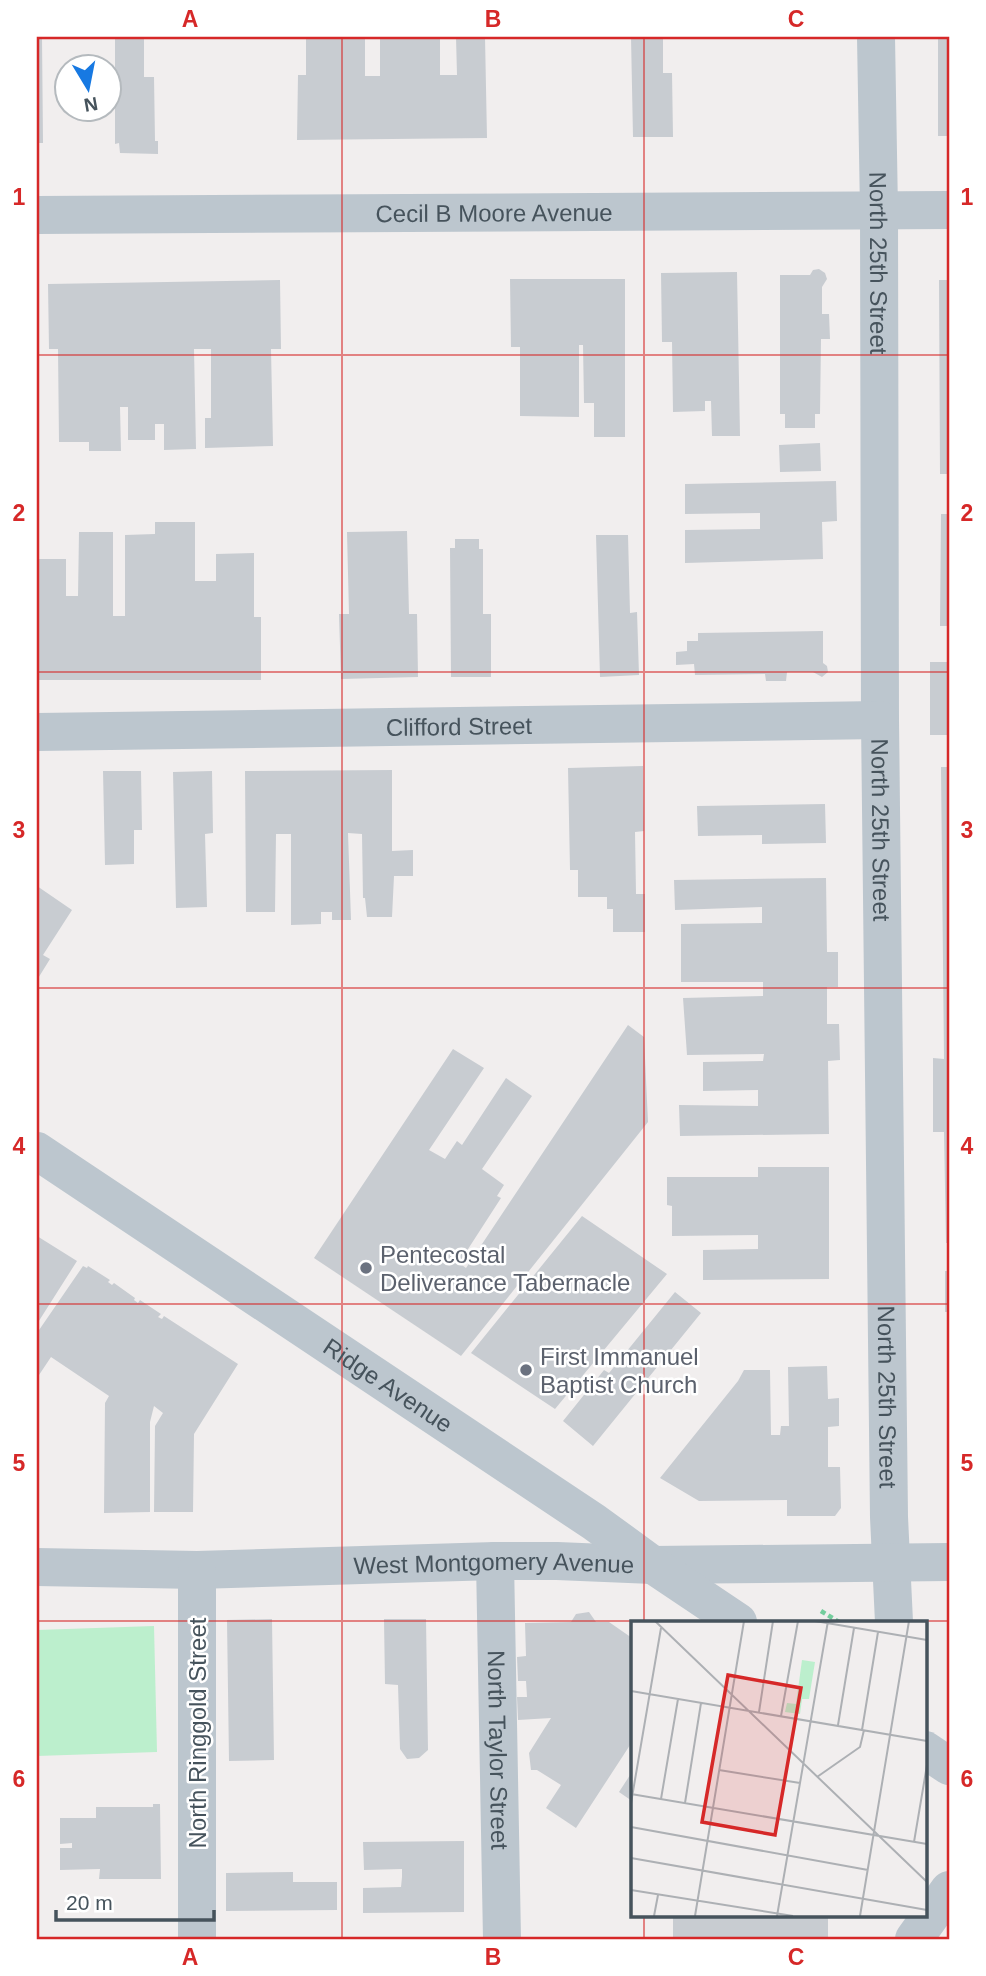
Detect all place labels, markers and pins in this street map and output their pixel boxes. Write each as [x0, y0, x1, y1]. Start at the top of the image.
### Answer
place label: Pentecostal Deliverance Tabernacle [380, 1241, 630, 1296]
marker: Pentecostal Deliverance Tabernacle [358, 1260, 374, 1276]
place label: First Immanuel Baptist Church [540, 1343, 699, 1398]
marker: First Immanuel Baptist Church [518, 1362, 534, 1378]

